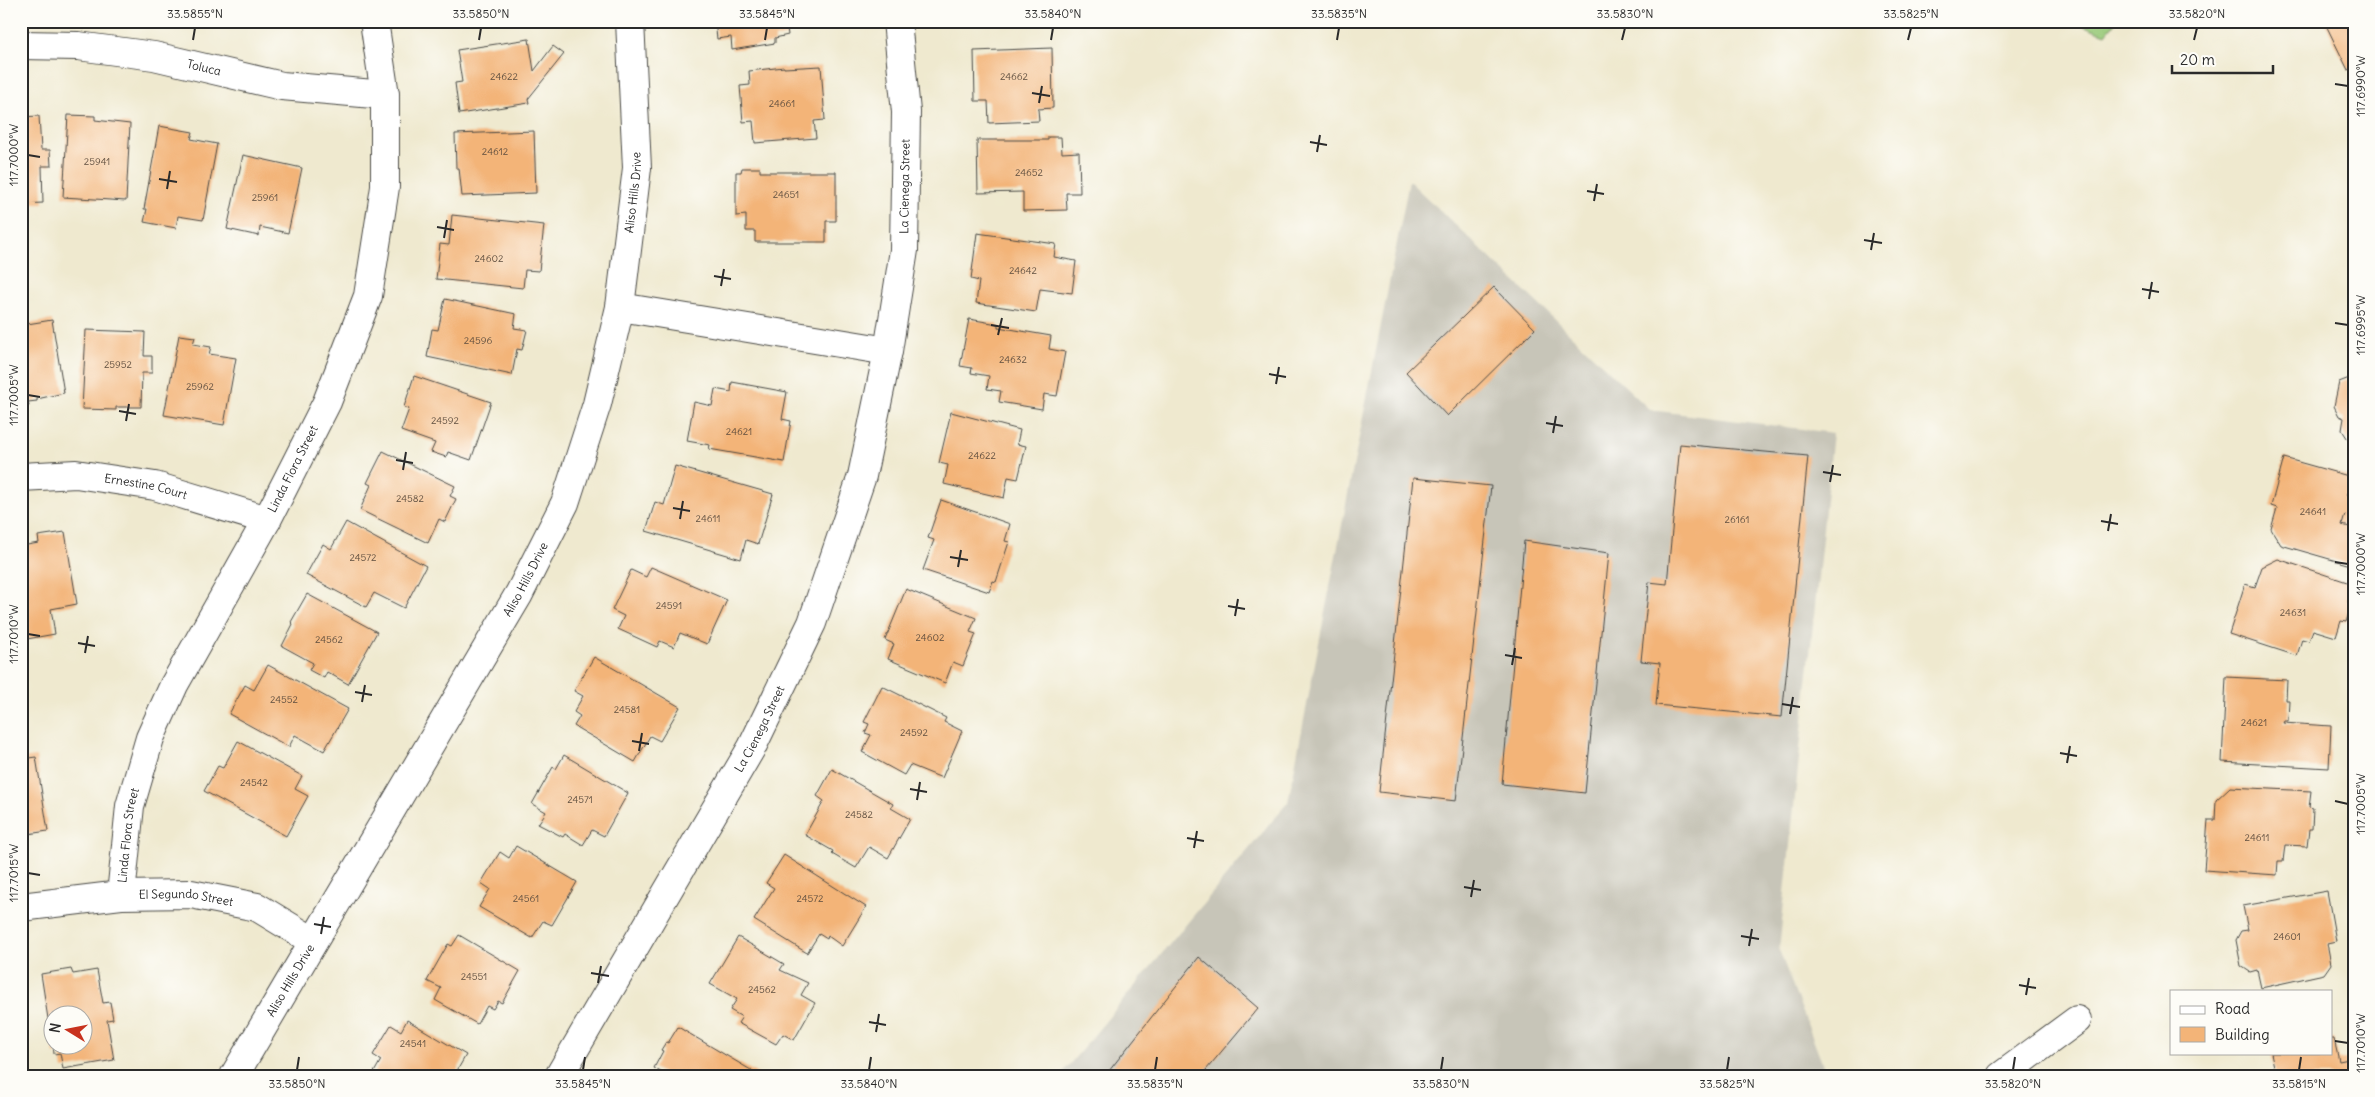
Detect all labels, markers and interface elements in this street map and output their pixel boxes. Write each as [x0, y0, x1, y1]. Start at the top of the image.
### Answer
text: 33.5855°N [167, 6, 223, 21]
text: 33.5850°N [452, 6, 510, 21]
text: 33.5845°N [739, 6, 795, 21]
text: 33.5840°N [1024, 6, 1082, 21]
text: 33.5835°N [1311, 6, 1367, 21]
text: 33.5830°N [1597, 6, 1653, 21]
text: 33.5825°N [1883, 6, 1939, 21]
text: 33.5820°N [2169, 6, 2225, 21]
scale bar [2172, 42, 2274, 74]
text: 20 m [2180, 50, 2215, 69]
text: 117.6990°W [2353, 55, 2368, 117]
street label: Toluca [185, 56, 223, 79]
house number: 24622 [490, 70, 518, 83]
house number: 24662 [1000, 70, 1029, 83]
house number: 24661 [769, 97, 795, 110]
text: 117.7000°W [6, 124, 21, 186]
street label: La Cienega Street [896, 139, 913, 234]
house number: 24612 [482, 145, 509, 158]
street label: Aliso Hills Drive [621, 152, 644, 234]
house number: 25941 [84, 155, 110, 168]
house number: 24652 [1015, 166, 1044, 179]
house number: 24651 [773, 188, 799, 201]
house number: 25961 [252, 191, 278, 204]
house number: 24602 [475, 252, 504, 265]
house number: 24642 [1009, 264, 1038, 277]
text: 117.6995°W [2353, 295, 2368, 355]
house number: 24596 [464, 334, 492, 347]
house number: 24632 [999, 353, 1028, 366]
house number: 25952 [104, 358, 133, 371]
text: 117.7005°W [6, 364, 21, 426]
house number: 25962 [186, 380, 215, 393]
house number: 24592 [431, 414, 460, 427]
street label: Linda Flora Street [264, 423, 321, 515]
house number: 24621 [726, 425, 752, 438]
house number: 24622 [968, 449, 996, 462]
street label: Ernestine Court [103, 470, 189, 502]
house number: 24582 [396, 492, 425, 505]
house number: 24641 [2300, 505, 2326, 518]
house number: 24611 [696, 512, 720, 525]
house number: 26161 [1725, 513, 1749, 526]
text: 117.7000°W [2353, 533, 2368, 595]
street label: Aliso Hills Drive [499, 540, 551, 619]
house number: 24572 [349, 551, 377, 564]
house number: 24591 [656, 599, 682, 612]
text: 117.7010°W [6, 604, 21, 664]
house number: 24631 [2280, 606, 2306, 619]
house number: 24602 [916, 631, 945, 644]
house number: 24562 [315, 633, 344, 646]
street label: La Cienega Street [731, 683, 788, 775]
house number: 24552 [270, 693, 299, 706]
house number: 24581 [614, 703, 640, 716]
house number: 24621 [2241, 716, 2267, 729]
house number: 24592 [900, 726, 929, 739]
text: 117.7005°W [2353, 773, 2368, 835]
house number: 24542 [240, 776, 269, 789]
street label: Linda Flora Street [114, 786, 142, 884]
house number: 24571 [567, 793, 593, 806]
house number: 24582 [845, 808, 874, 821]
house number: 24611 [2245, 831, 2269, 844]
text: 117.7015°W [6, 844, 21, 902]
street label: El Segundo Street [139, 886, 235, 909]
house number: 24561 [513, 892, 539, 905]
house number: 24572 [796, 892, 824, 905]
house number: 24601 [2273, 930, 2301, 943]
street label: Aliso Hills Drive [263, 941, 317, 1019]
house number: 24551 [461, 970, 487, 983]
house number: 24562 [748, 983, 777, 996]
legend [2170, 990, 2332, 1054]
text: Road [2215, 999, 2250, 1018]
north arrow [42, 1004, 92, 1054]
text: 117.7010°W [2353, 1013, 2368, 1073]
text: N [45, 1021, 65, 1034]
text: Building [2215, 1025, 2270, 1044]
house number: 24541 [400, 1037, 426, 1050]
text: 33.5850°N [268, 1076, 326, 1091]
text: 33.5845°N [555, 1076, 611, 1091]
text: 33.5840°N [840, 1076, 898, 1091]
text: 33.5835°N [1127, 1076, 1183, 1091]
text: 33.5830°N [1413, 1076, 1469, 1091]
text: 33.5825°N [1699, 1076, 1755, 1091]
text: 33.5820°N [1985, 1076, 2041, 1091]
text: 33.5815°N [2272, 1076, 2326, 1091]

